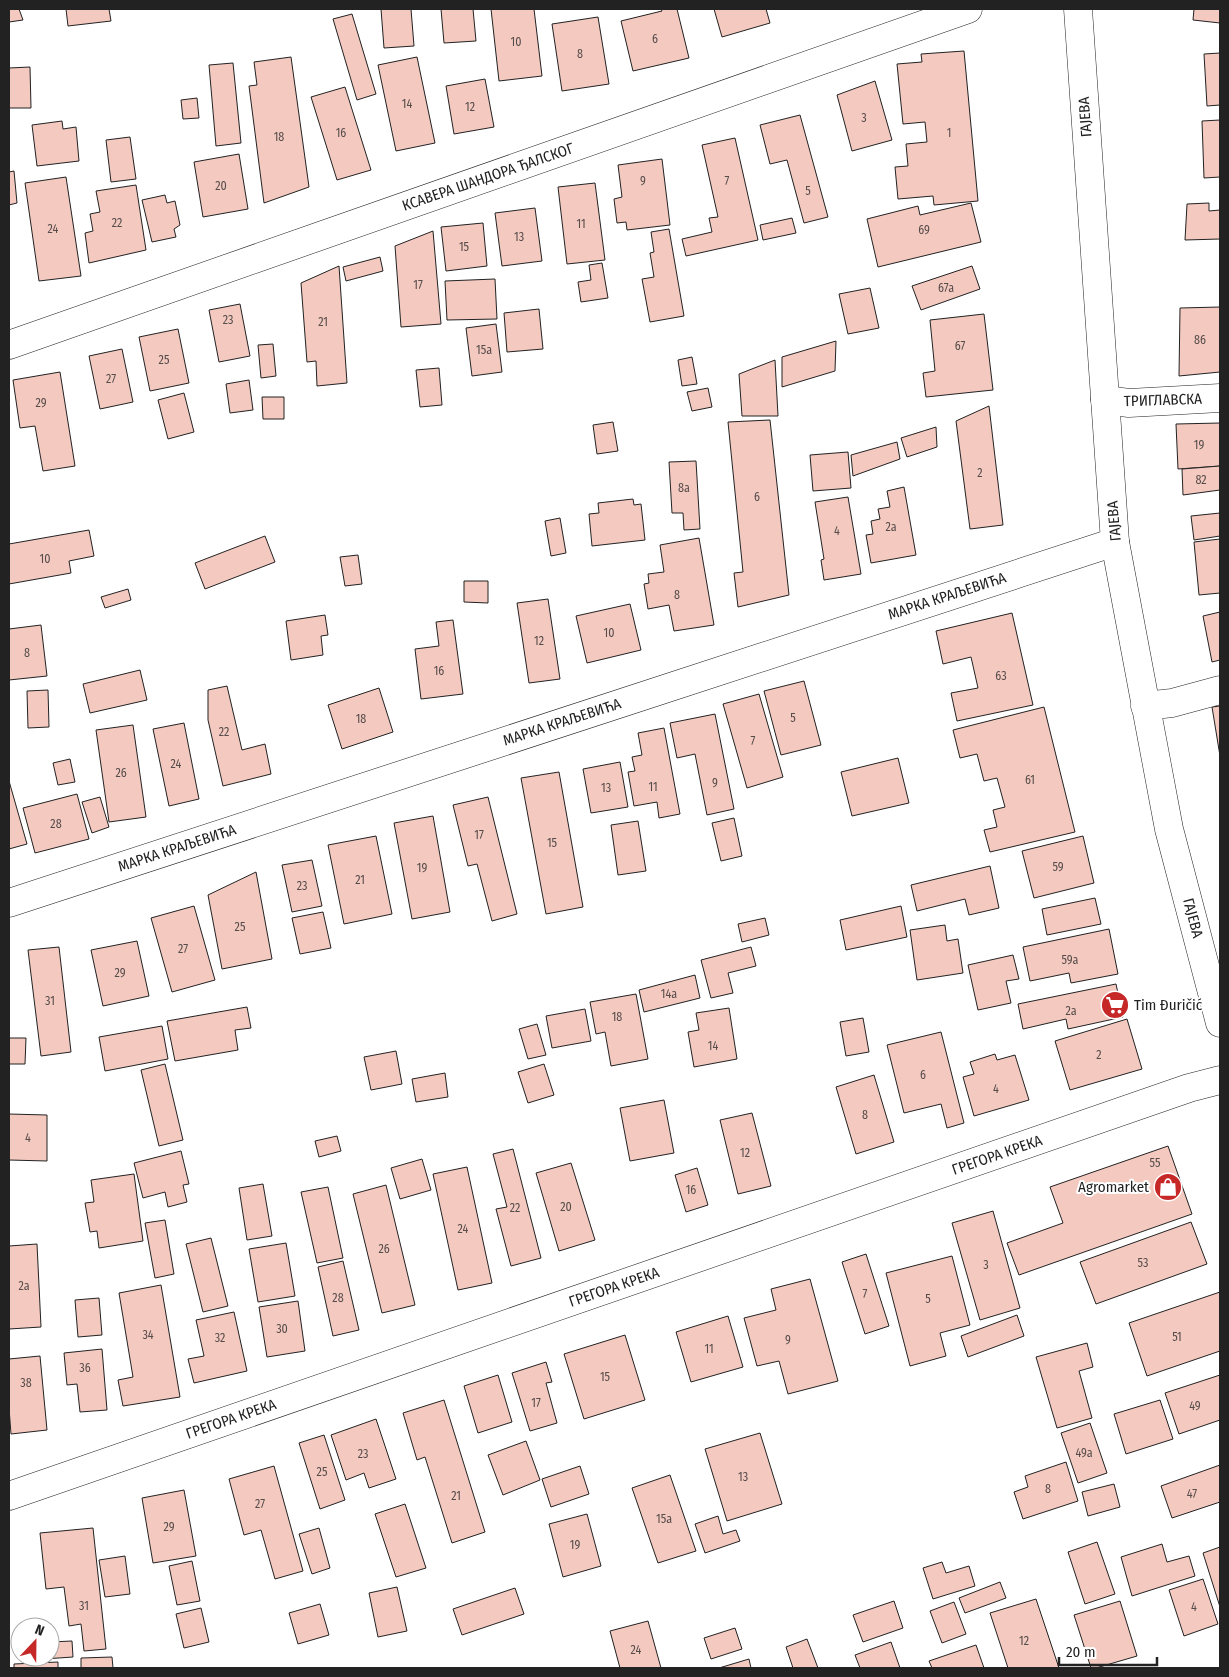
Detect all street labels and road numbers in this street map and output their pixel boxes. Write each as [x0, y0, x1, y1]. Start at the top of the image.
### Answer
street label: ГАЈЕВА [1075, 96, 1095, 138]
street label: КСАВЕРА ШАНДОРА ЂАЛСКОГ [400, 139, 576, 215]
street label: ТРИГЛАВСКА [1124, 390, 1202, 410]
street label: ГАЈЕВА [1103, 500, 1125, 542]
street label: МАРКА КРАЉЕВИЋА [886, 568, 1008, 624]
street label: МАРКА КРАЉЕВИЋА [501, 694, 623, 750]
street label: МАРКА КРАЉЕВИЋА [116, 820, 238, 876]
street label: ГАЈЕВА [1179, 896, 1207, 940]
street label: ГРЕГОРА КРЕКА [949, 1131, 1045, 1179]
street label: ГРЕГОРА КРЕКА [566, 1263, 662, 1311]
street label: ГРЕГОРА КРЕКА [183, 1395, 279, 1443]

